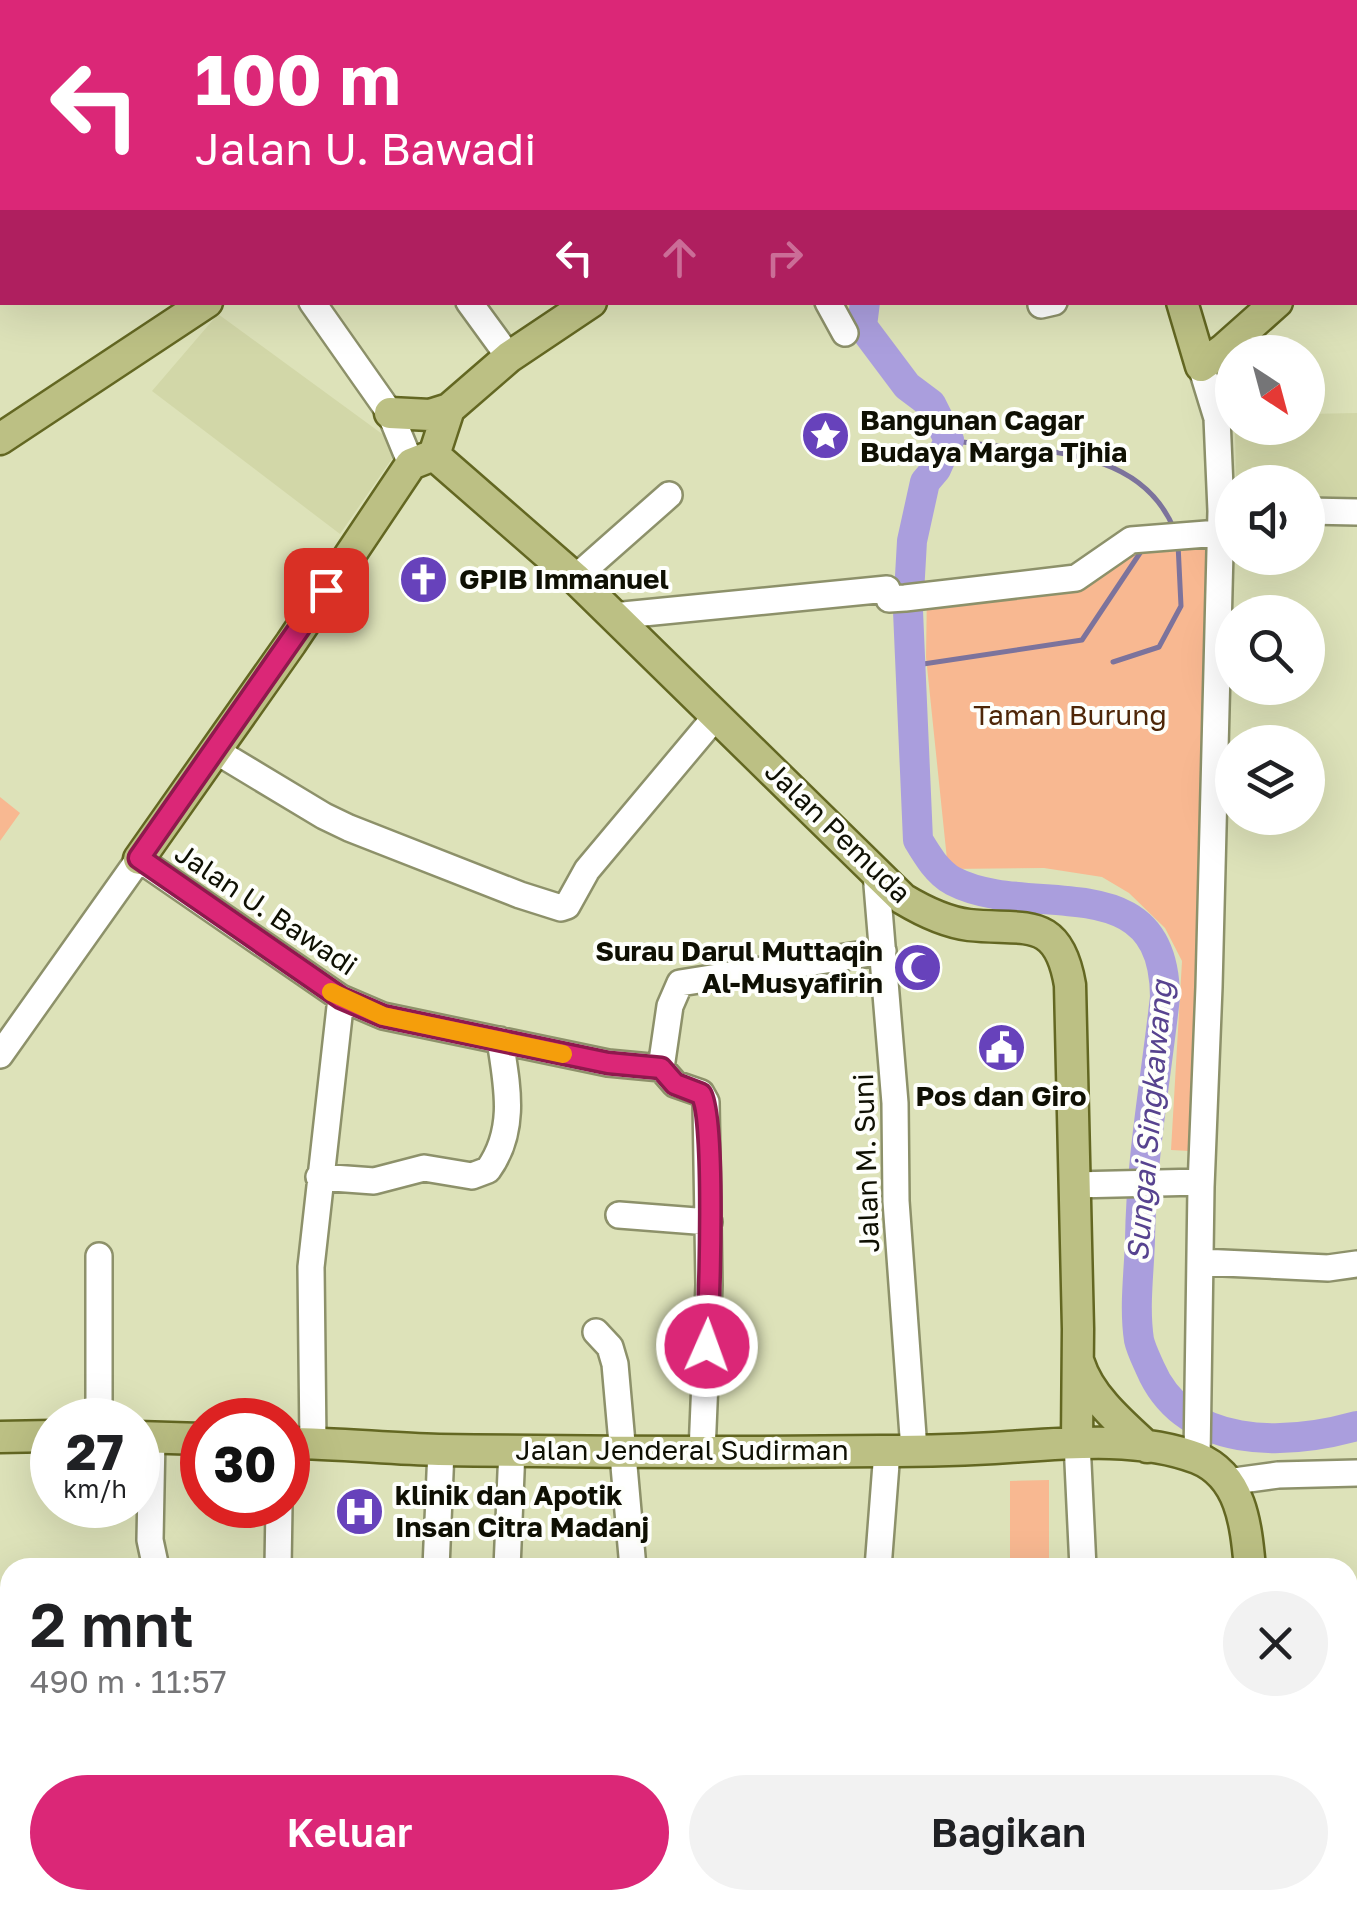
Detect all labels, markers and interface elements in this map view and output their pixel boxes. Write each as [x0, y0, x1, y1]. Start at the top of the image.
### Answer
text: 100 m [195, 36, 401, 120]
icon: left [30, 40, 160, 170]
text: Jalan U. Bawadi [195, 121, 536, 175]
icon: left [547, 230, 602, 285]
icon: ahead [652, 230, 707, 285]
icon: right [757, 230, 812, 285]
north arrow [1215, 335, 1325, 445]
map controls [1215, 335, 1325, 835]
place label: Bangunan Cagar Budaya Marga Tjhia [860, 403, 1127, 468]
place icon: Bangunan Cagar Budaya Marga Tjhia [799, 410, 851, 462]
button: sound [1215, 465, 1325, 575]
pin [284, 548, 369, 633]
church icon: GPIB Immanuel [398, 553, 450, 605]
place label: GPIB Immanuel [459, 562, 669, 595]
icon: arrive [299, 563, 354, 618]
button: search [1215, 595, 1325, 705]
park label: Taman Burung [973, 698, 1167, 731]
button: layers [1215, 725, 1325, 835]
street label: Jalan Pemuda [759, 754, 918, 909]
street label: Jalan U. Bawadi [169, 836, 364, 982]
place label: Surau Darul Muttaqin Al-Musyafirin [595, 934, 883, 999]
mosque icon: Surau Darul Muttaqin Al-Musyafirin [892, 941, 944, 993]
water label: Sungai Singkawang [1119, 976, 1179, 1263]
public building icon: Pos dan Giro [975, 1022, 1027, 1074]
street label: Jalan M. Suni [846, 1073, 885, 1253]
place label: Pos dan Giro [916, 1079, 1086, 1112]
position arrow [655, 1294, 759, 1398]
speed limit sign: 30 [180, 1398, 310, 1528]
text: 27 [66, 1421, 124, 1481]
street label: Jalan Jenderal Sudirman [515, 1433, 849, 1466]
text: km/h [63, 1473, 127, 1504]
place label: klinik dan Apotik Insan Citra Madanj [395, 1478, 649, 1543]
hospital icon: klinik dan Apotik Insan Citra Madanj [334, 1485, 386, 1537]
text: 2 mnt [30, 1588, 194, 1660]
button: close [1223, 1591, 1328, 1696]
text: 490 m · 11:57 [30, 1662, 227, 1700]
button: Keluar [30, 1775, 669, 1890]
button: Bagikan [689, 1775, 1328, 1890]

